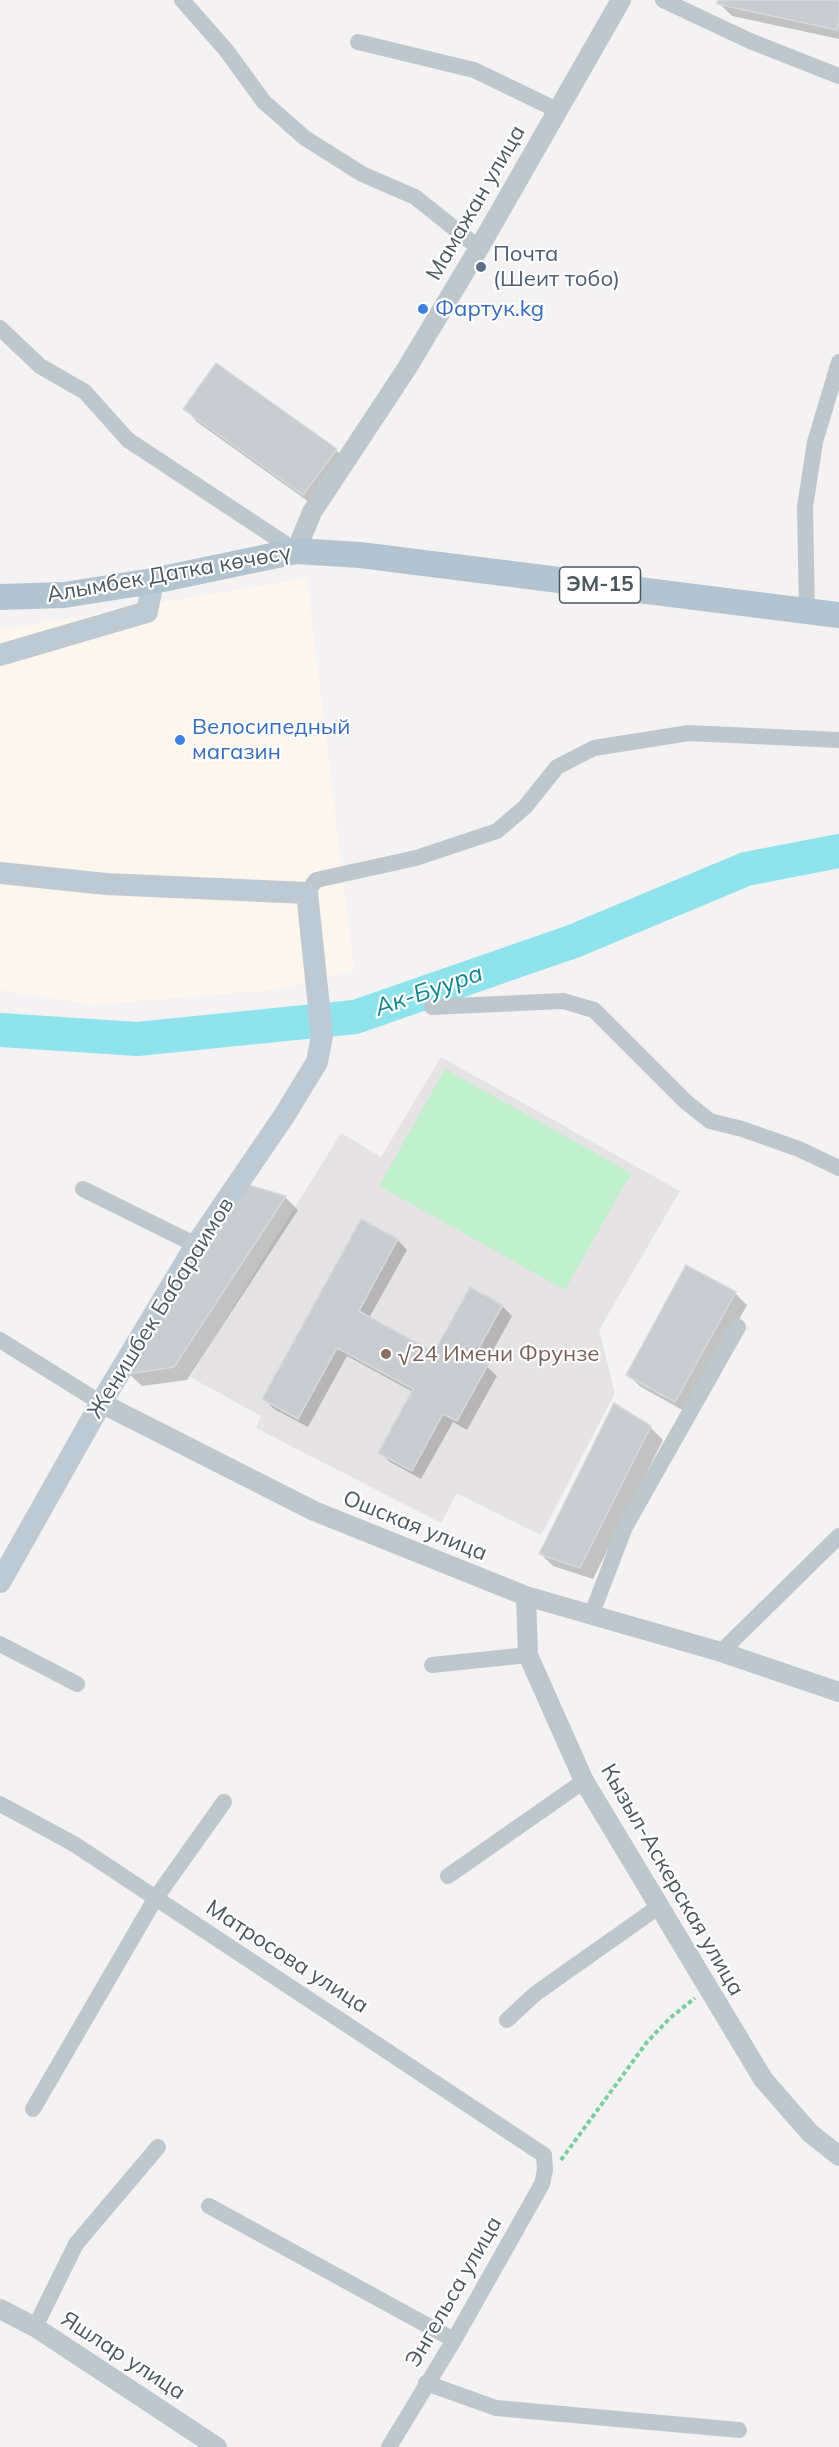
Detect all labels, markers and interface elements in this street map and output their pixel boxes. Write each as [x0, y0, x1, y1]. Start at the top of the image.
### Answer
street label: Мамажан улица [421, 121, 531, 285]
place label: Почта (Шеит тобо) [493, 241, 620, 292]
marker: Почта (Шеит тобо) [474, 260, 488, 274]
place label: Фартук.kg [435, 296, 544, 322]
marker: Фартук.kg [416, 302, 430, 316]
street label: Алымбек Датка көчөсү [45, 540, 293, 608]
road number: ЭМ-15 [560, 567, 640, 603]
place label: Велосипедный магазин [192, 714, 350, 766]
marker: Велосипедный магазин [173, 733, 187, 747]
water label: Ак-Буура [371, 959, 487, 1023]
street label: Женишбек Бабараимов [82, 1193, 240, 1423]
place label: √24 Имени Фрунзе [398, 1341, 600, 1367]
marker: √24 Имени Фрунзе [379, 1347, 393, 1361]
street label: Ошская улица [339, 1485, 491, 1567]
street label: Кызыл-Аскерская улица [595, 1759, 749, 2001]
street label: Матросова улица [201, 1895, 373, 2019]
street label: Энгельса улица [400, 2212, 508, 2372]
street label: Яшлар улица [56, 2306, 190, 2406]

